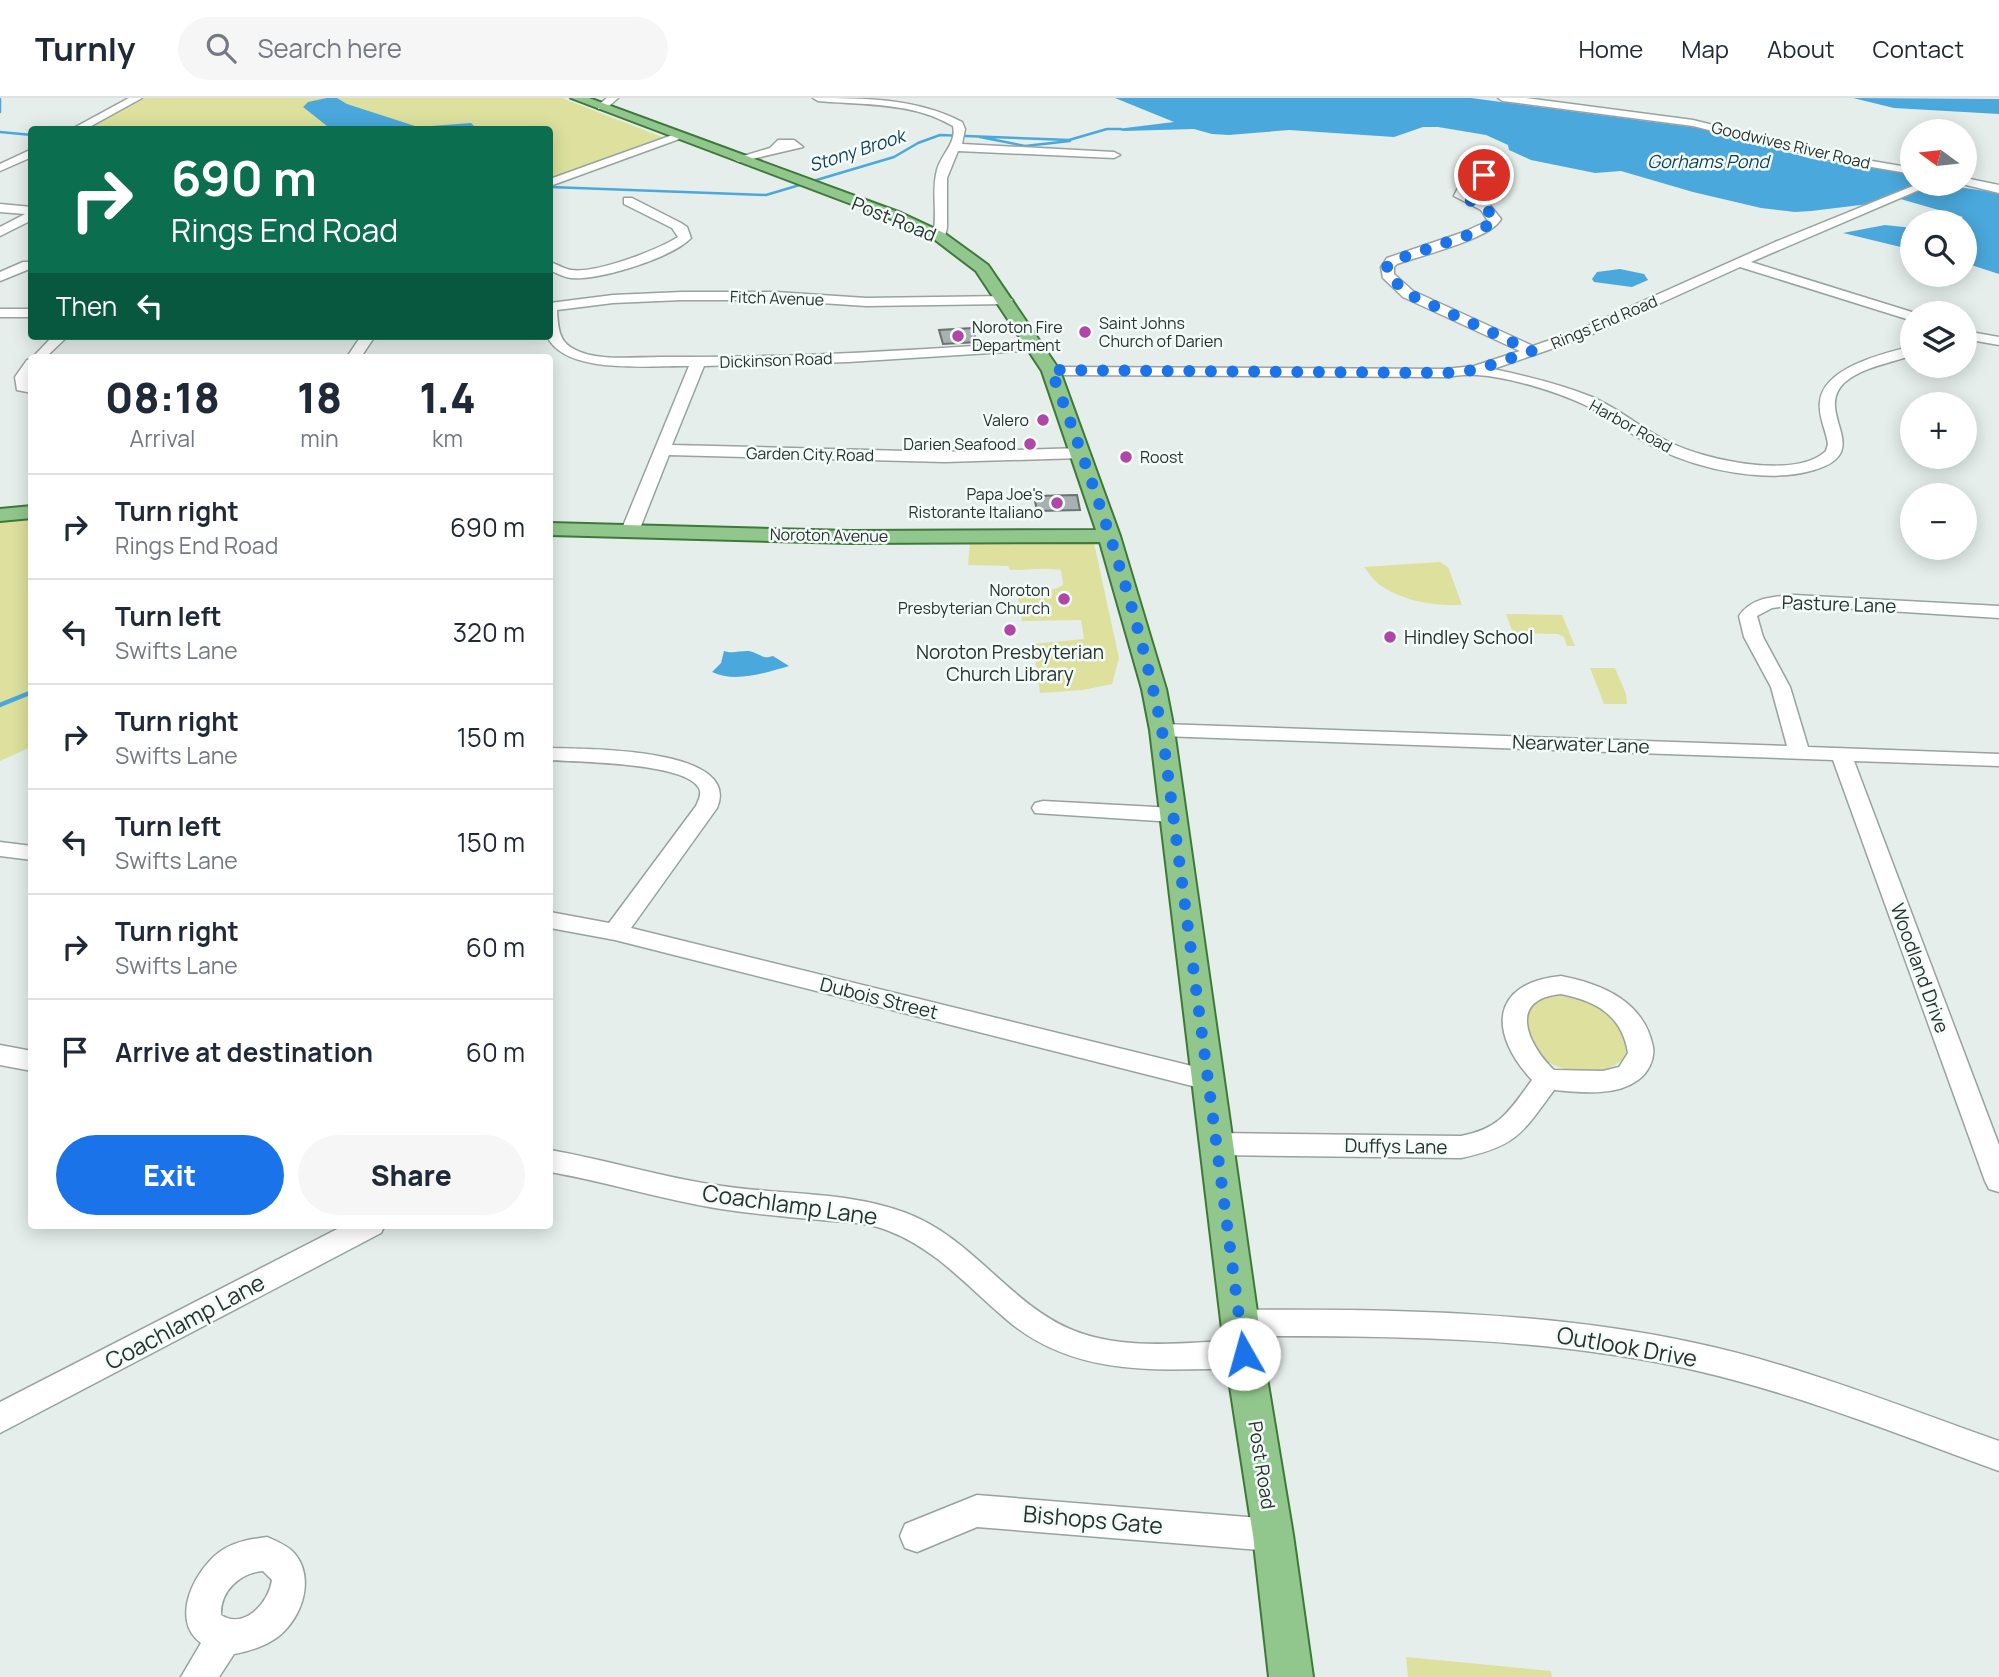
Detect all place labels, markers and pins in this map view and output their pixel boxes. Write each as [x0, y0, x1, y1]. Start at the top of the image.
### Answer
pin [1454, 145, 1514, 205]
place label: Saint Johns Church of Darien [1099, 312, 1223, 352]
place label: Noroton Fire Department [972, 316, 1063, 356]
marker: Saint Johns Church of Darien [1077, 324, 1093, 340]
marker: Noroton Fire Department [950, 328, 966, 344]
place label: Valero [983, 409, 1029, 431]
marker: Valero [1035, 412, 1051, 428]
place label: Darien Seafood [903, 433, 1016, 455]
marker: Darien Seafood [1022, 436, 1038, 452]
place label: Roost [1140, 446, 1184, 468]
marker: Roost [1118, 449, 1134, 465]
place label: Papa Joe's Ristorante Italiano [908, 483, 1043, 523]
marker: Papa Joe's Ristorante Italiano [1049, 495, 1065, 511]
place label: Noroton Presbyterian Church [898, 579, 1050, 619]
marker: Noroton Presbyterian Church [1056, 591, 1072, 607]
marker: Noroton Presbyterian Church Library [1002, 622, 1018, 638]
place label: Hindley School [1404, 624, 1534, 650]
marker: Hindley School [1382, 629, 1398, 645]
place label: Noroton Presbyterian Church Library [916, 639, 1104, 687]

